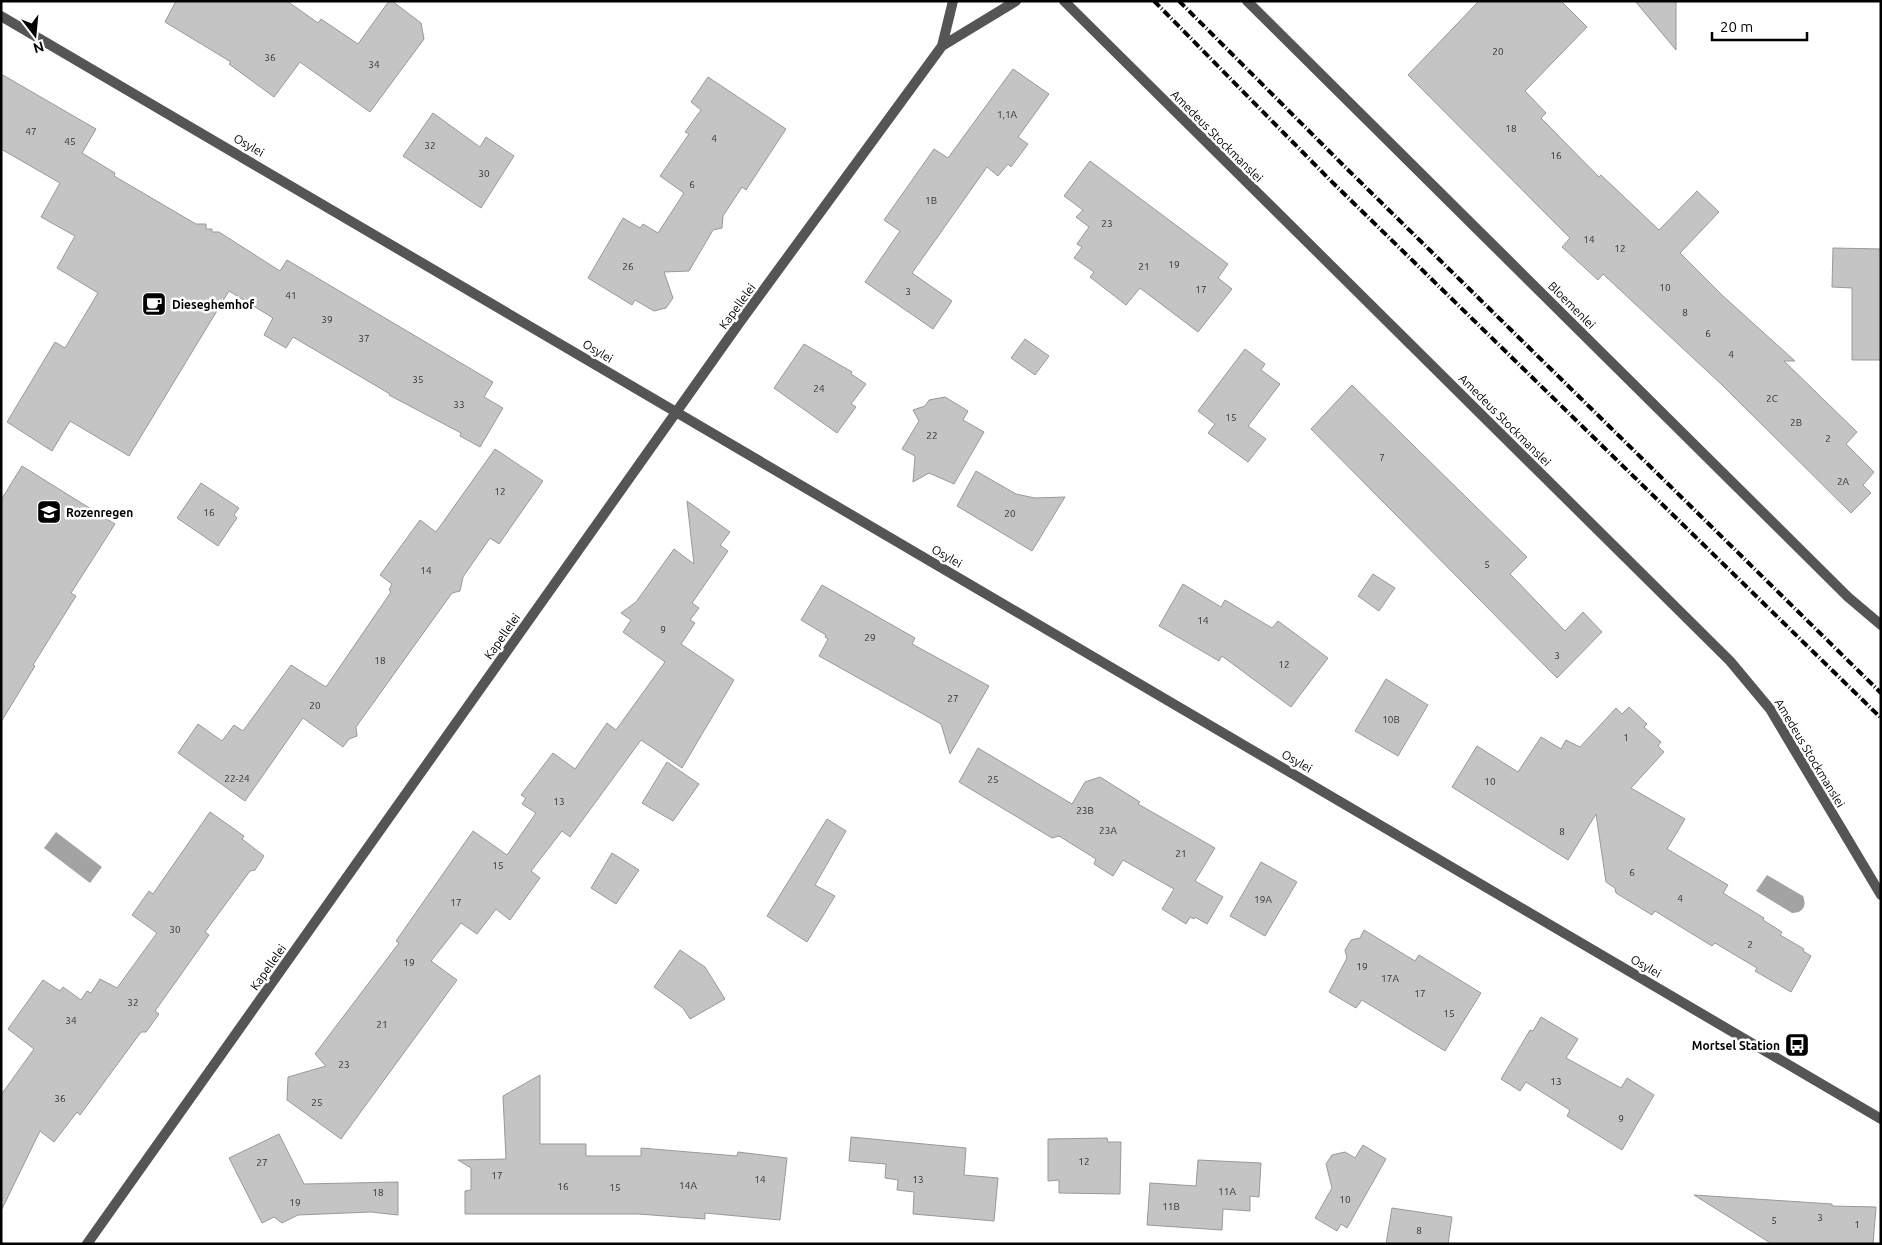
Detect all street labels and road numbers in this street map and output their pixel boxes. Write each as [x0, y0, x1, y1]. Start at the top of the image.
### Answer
street label: Amedeus Stockmanslei [1169, 88, 1266, 185]
street label: Osylei [231, 131, 267, 159]
street label: Bloemenlei [1546, 279, 1598, 331]
street label: Kapellelei [716, 281, 758, 331]
street label: Osylei [581, 337, 616, 365]
street label: Amedeus Stockmanslei [1457, 372, 1554, 469]
street label: Osylei [929, 542, 965, 570]
street label: Kapellelei [482, 611, 522, 661]
street label: Amedeus Stockmanslei [1772, 696, 1848, 810]
street label: Osylei [1279, 747, 1315, 775]
street label: Kapellelei [248, 942, 288, 992]
street label: Osylei [1628, 952, 1664, 980]

